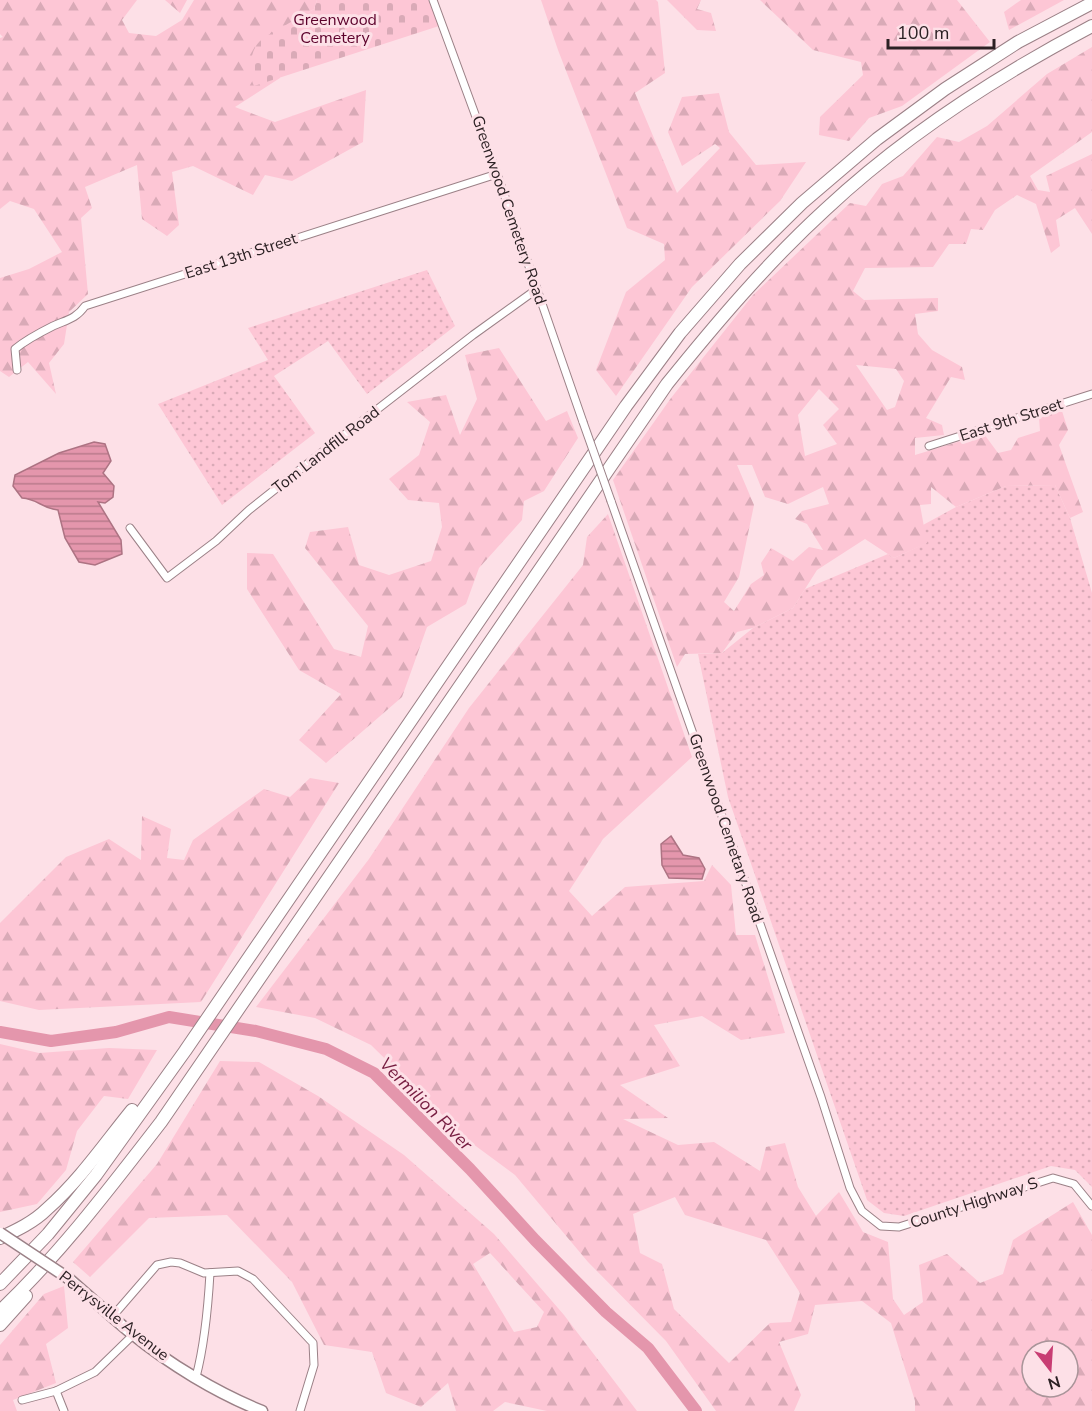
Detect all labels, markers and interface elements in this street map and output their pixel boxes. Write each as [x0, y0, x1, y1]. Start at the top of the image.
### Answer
park label: Greenwood Cemetery [293, 9, 377, 49]
scale bar [888, 12, 994, 50]
text: 100 m [897, 21, 949, 45]
street label: Greenwood Cemetery Road [466, 113, 552, 307]
street label: East 13th Street [182, 227, 300, 284]
street label: East 9th Street [957, 393, 1066, 447]
street label: Tom Landfill Road [268, 401, 384, 499]
street label: Greenwood Cemetary Road [683, 731, 769, 925]
water label: Vermilion River [374, 1052, 478, 1156]
street label: County Highway S [907, 1172, 1041, 1234]
street label: Perrysville Avenue [54, 1266, 174, 1366]
north arrow [1020, 1339, 1080, 1399]
text: N [1045, 1370, 1063, 1395]

